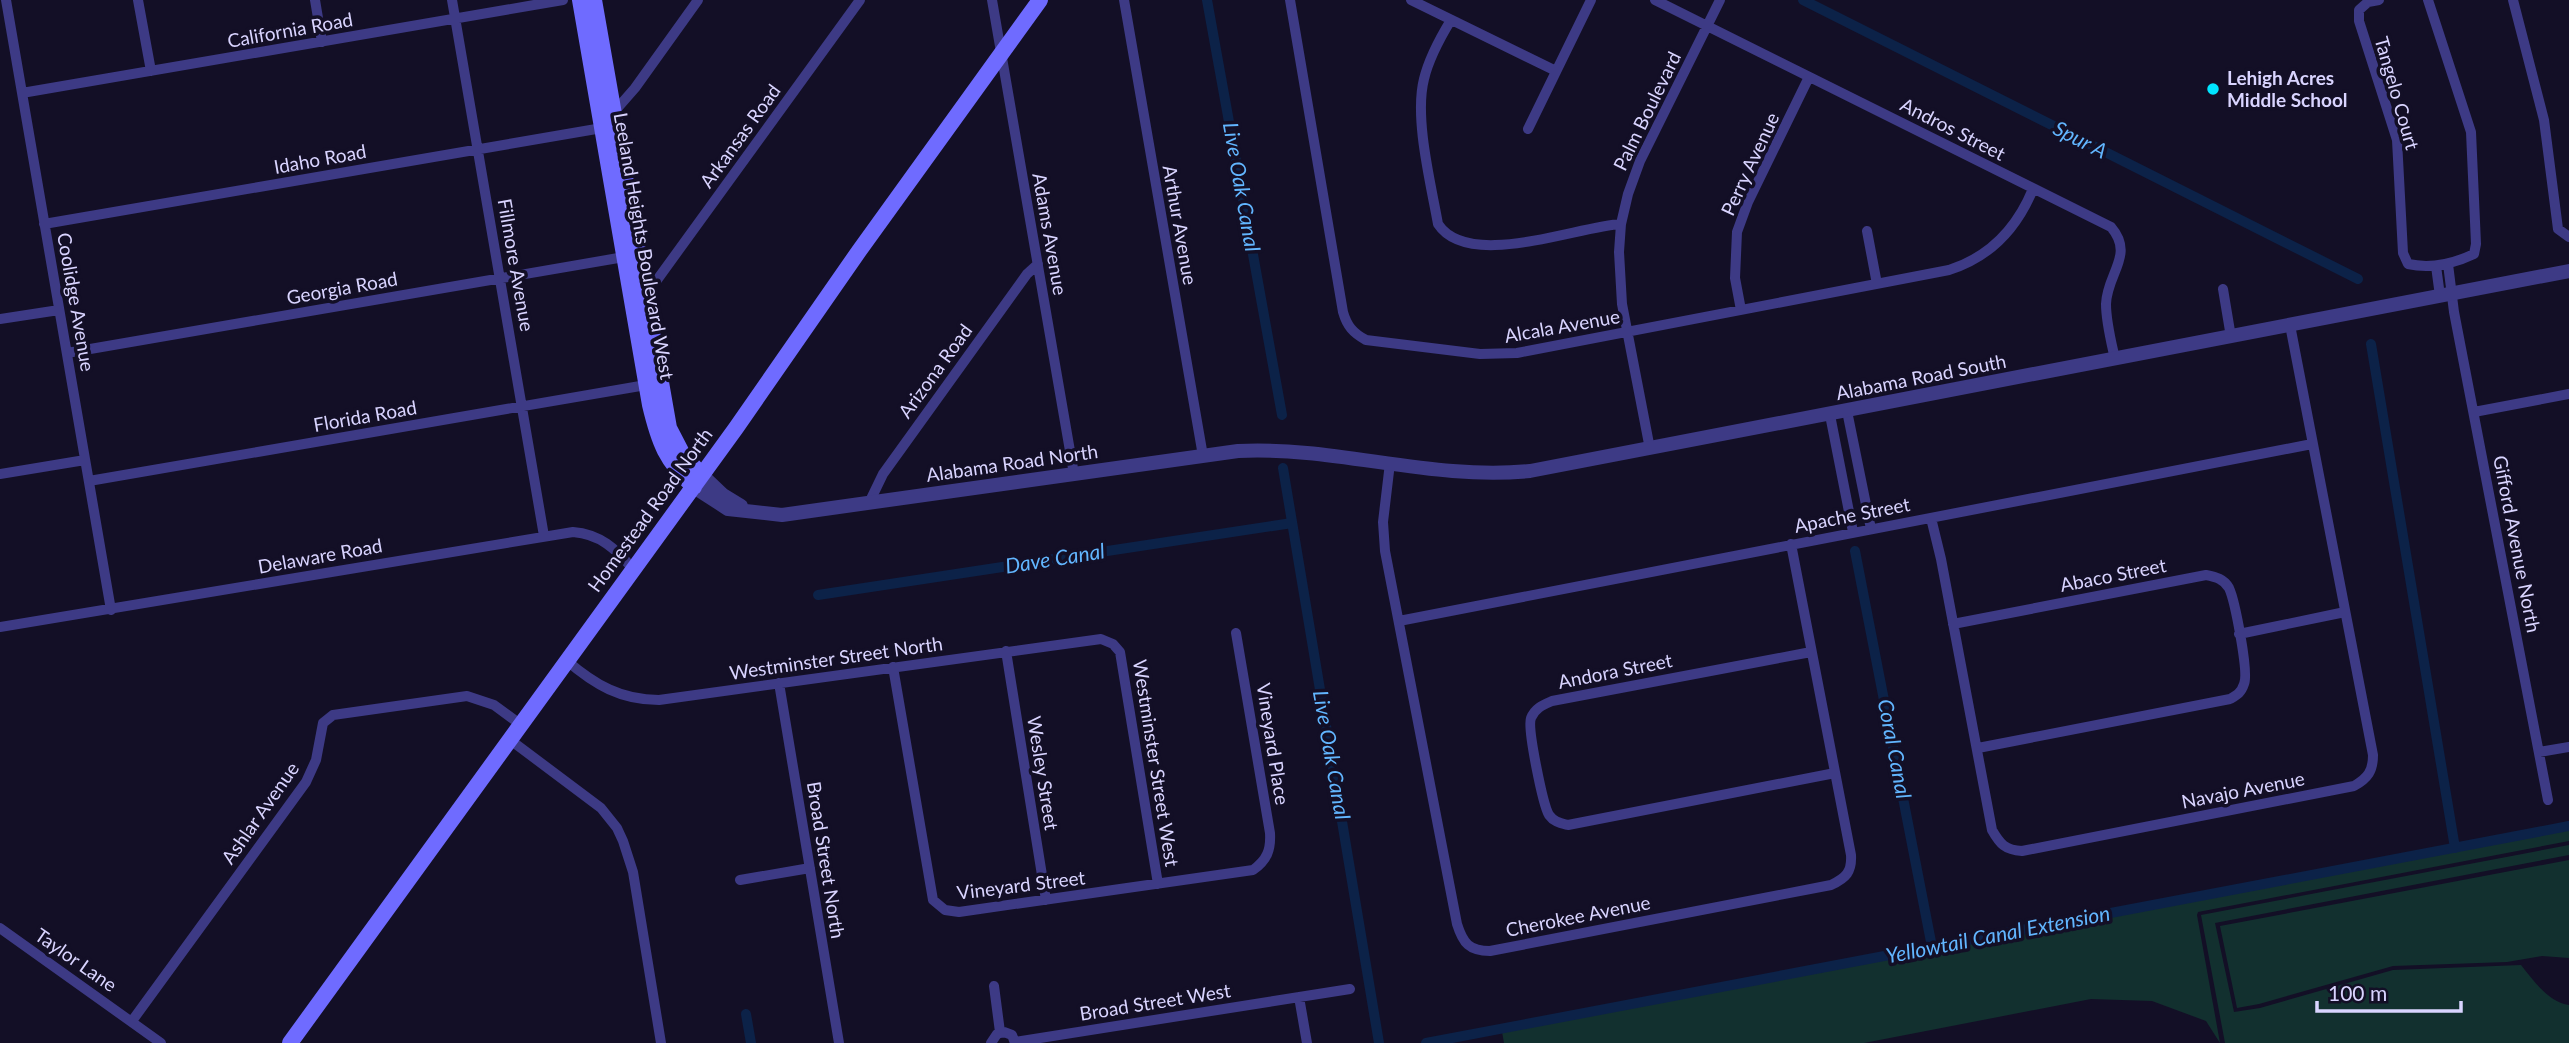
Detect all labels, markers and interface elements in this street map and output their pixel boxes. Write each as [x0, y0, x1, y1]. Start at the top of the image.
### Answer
street label: California Road [225, 7, 354, 52]
street label: Tangelo Court [2370, 34, 2425, 152]
street label: Palm Boulevard [1608, 48, 1685, 174]
place label: Lehigh Acres Middle School [2227, 66, 2348, 111]
street label: Arkansas Road [694, 79, 785, 192]
marker: Lehigh Acres Middle School [2205, 81, 2221, 97]
street label: Andros Street [1897, 92, 2010, 165]
street label: Perry Avenue [1716, 109, 1783, 219]
street label: Leeland Heights Boulevard West [610, 111, 679, 381]
water label: Spur A [2050, 115, 2112, 163]
water label: Live Oak Canal [1219, 120, 1266, 254]
street label: Idaho Road [272, 139, 368, 178]
street label: Arthur Avenue [1159, 163, 1202, 287]
street label: Adams Avenue [1028, 171, 1073, 297]
street label: Fillmore Avenue [494, 197, 539, 333]
street label: Coolidge Avenue [53, 231, 100, 373]
street label: Georgia Road [285, 266, 399, 309]
street label: Alcala Avenue [1502, 304, 1621, 347]
street label: Arizona Road [893, 319, 976, 422]
street label: Alabama Road South [1834, 349, 2008, 404]
street label: Florida Road [312, 395, 418, 436]
street label: Homestead Road North [582, 423, 717, 596]
street label: Alabama Road North [925, 439, 1099, 486]
street label: Gifford Avenue North [2489, 453, 2546, 634]
street label: Apache Street [1792, 492, 1912, 537]
street label: Delaware Road [256, 533, 384, 578]
water label: Dave Canal [1003, 537, 1107, 578]
street label: Abaco Street [2058, 553, 2168, 596]
street label: Westminster Street North [728, 631, 944, 684]
street label: Andora Street [1556, 648, 1674, 693]
street label: Westminster Street West [1129, 658, 1184, 868]
street label: Vineyard Place [1253, 681, 1294, 807]
water label: Live Oak Canal [1309, 688, 1356, 822]
water label: Coral Canal [1874, 697, 1917, 801]
street label: Wesley Street [1023, 714, 1064, 832]
street label: Ashlar Avenue [216, 757, 303, 868]
street label: Navajo Avenue [2179, 766, 2306, 813]
street label: Broad Street North [803, 780, 850, 940]
street label: Vineyard Street [956, 865, 1087, 904]
street label: Cherokee Avenue [1504, 890, 1652, 941]
water label: Yellowtail Canal Extension [1883, 900, 2112, 968]
street label: Taylor Lane [31, 923, 122, 996]
scale bar [2317, 970, 2460, 1014]
street label: Broad Street West [1078, 978, 1232, 1025]
text: 100 m [2328, 980, 2387, 1005]

